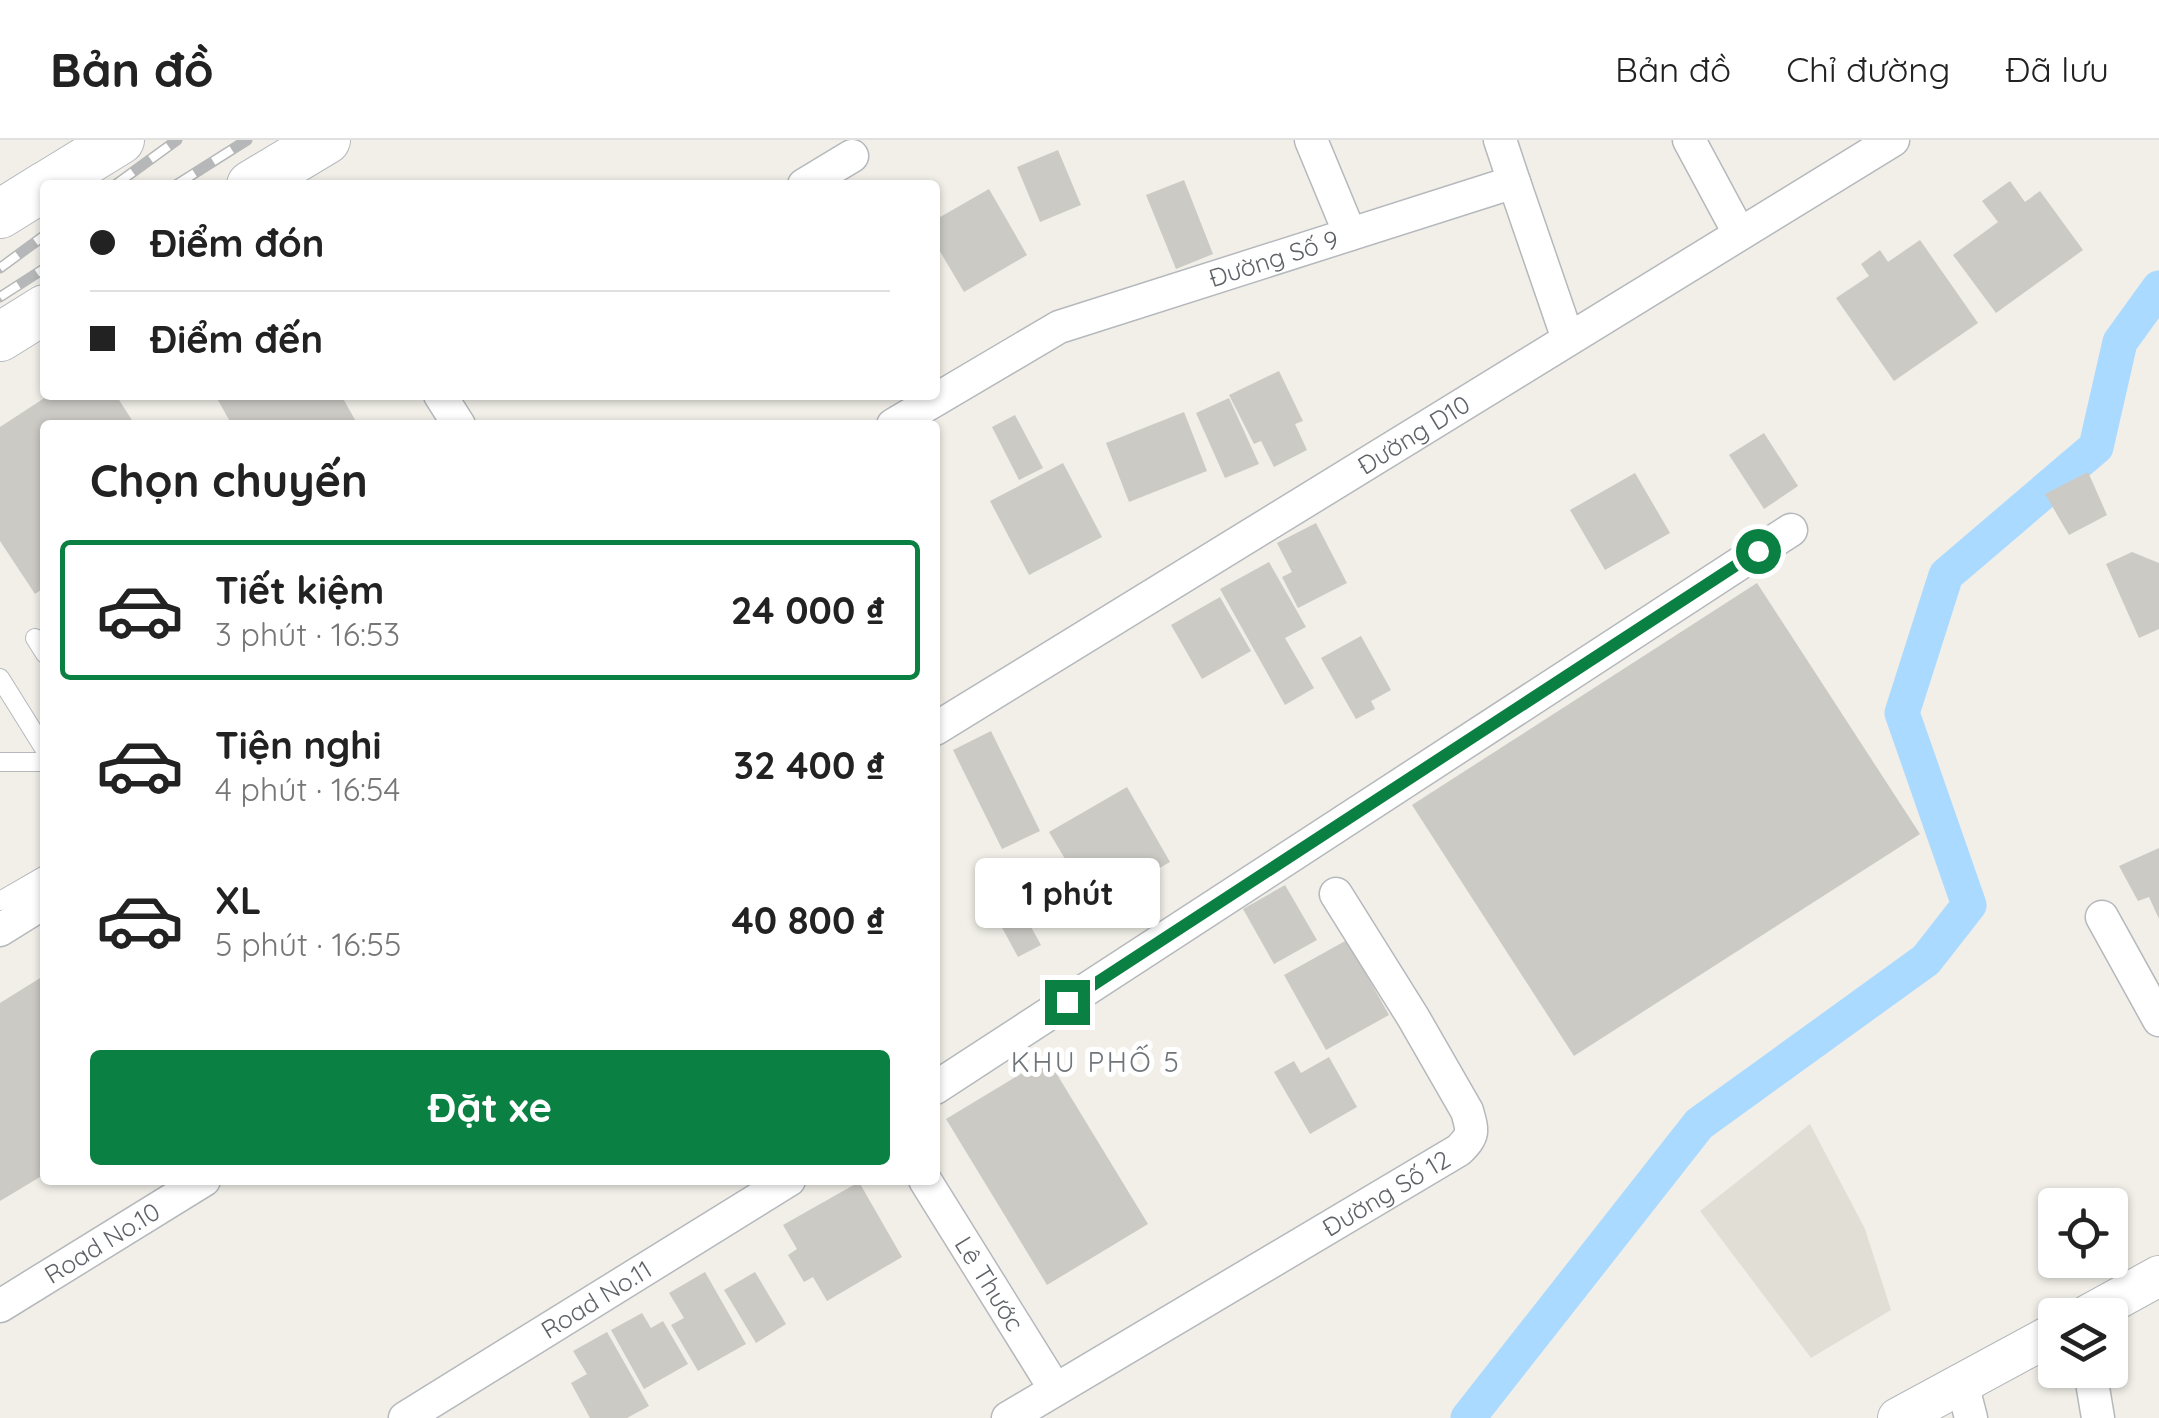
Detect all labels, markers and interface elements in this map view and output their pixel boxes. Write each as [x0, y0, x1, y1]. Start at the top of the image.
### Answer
text: Bản đồ [50, 39, 214, 99]
text: Bản đồ [1615, 47, 1731, 91]
text: Chỉ đường [1786, 47, 1950, 91]
text: Đã lưu [2005, 47, 2109, 91]
text: Điểm đón [150, 219, 324, 267]
street label: Đường Số 9 [1205, 223, 1342, 293]
text: Điểm đến [150, 315, 323, 363]
street label: Đường D10 [1352, 388, 1475, 481]
text: Chọn chuyến [90, 452, 368, 508]
route start [1736, 529, 1781, 574]
icon: car [95, 565, 185, 655]
text: Tiết kiệm [215, 566, 384, 614]
text: 24 000 ₫ [731, 586, 885, 634]
text: 3 phút · 16:53 [215, 614, 400, 654]
icon: car [95, 720, 185, 810]
text: Tiện nghi [215, 721, 382, 769]
text: 32 400 ₫ [734, 741, 885, 789]
text: 4 phút · 16:54 [215, 769, 400, 809]
callout: 1 phút [974, 857, 1160, 927]
text: 1 phút [1021, 873, 1114, 913]
icon: car [95, 875, 185, 965]
text: XL [215, 876, 261, 924]
text: 40 800 ₫ [731, 896, 885, 944]
text: 5 phút · 16:55 [215, 924, 401, 964]
route end [1045, 980, 1090, 1025]
district label: KHU PHỐ 5 [1011, 1044, 1181, 1079]
button: Đặt xe [90, 1050, 890, 1165]
street label: Đường Số 12 [1316, 1143, 1456, 1243]
map controls [2038, 1188, 2128, 1388]
button: locate [2038, 1188, 2128, 1278]
street label: Road No.10 [38, 1195, 165, 1290]
street label: Lê Thước [949, 1230, 1031, 1337]
street label: Road No.11 [535, 1253, 657, 1345]
button: layers [2038, 1298, 2128, 1388]

